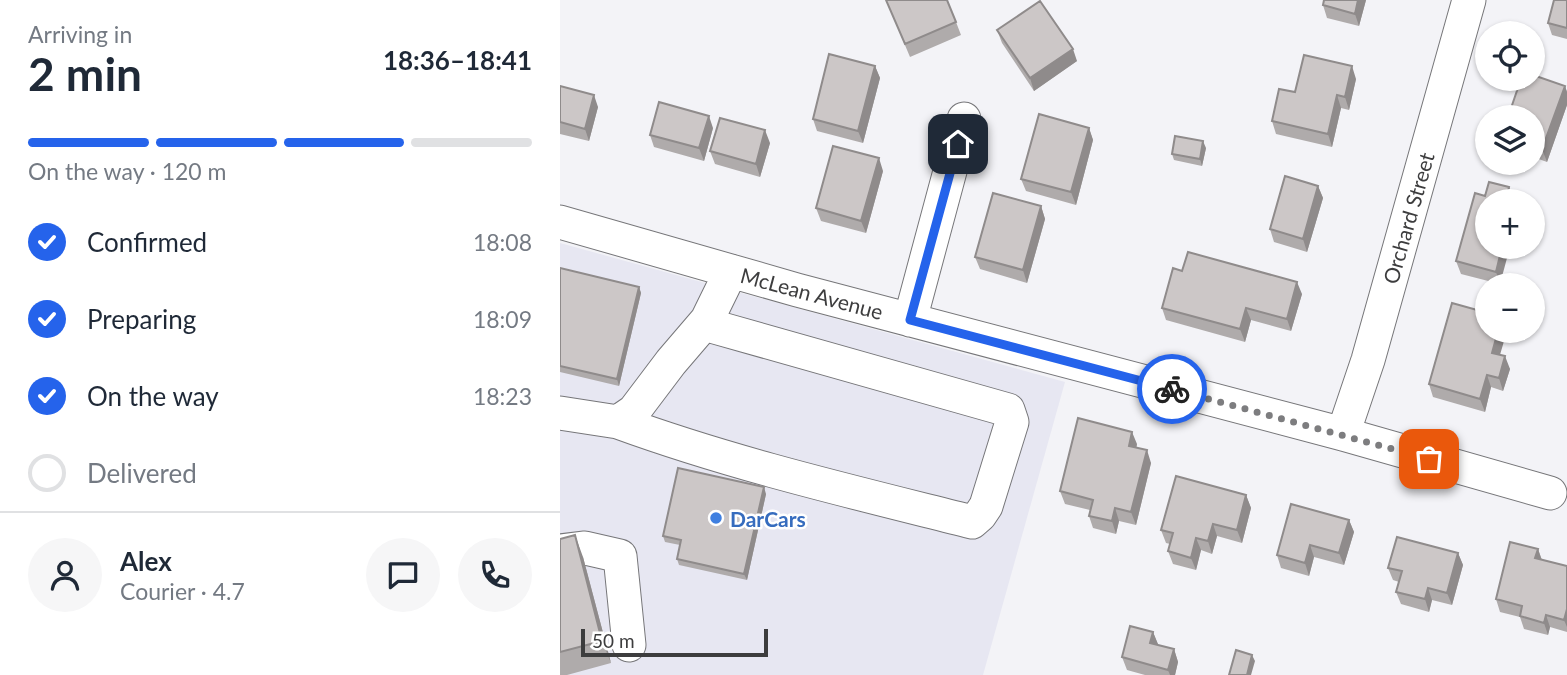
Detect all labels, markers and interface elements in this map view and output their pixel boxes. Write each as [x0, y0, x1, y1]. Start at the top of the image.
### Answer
text: Arriving in [28, 20, 132, 48]
map controls [1475, 21, 1545, 343]
button: locate [1475, 21, 1545, 91]
text: 18:36–18:41 [383, 44, 532, 76]
text: 2 min [28, 46, 142, 101]
button: layers [1475, 105, 1545, 175]
pin [928, 114, 988, 174]
icon: home [939, 125, 977, 163]
street label: Orchard Street [1377, 149, 1439, 287]
text: On the way · 120 m [28, 157, 227, 185]
button: + [1475, 189, 1545, 259]
icon: check [28, 223, 66, 261]
text: Confirmed [87, 226, 207, 258]
text: 18:08 [473, 228, 532, 256]
street label: McLean Avenue [738, 262, 886, 324]
button: − [1475, 273, 1545, 343]
icon: check [28, 300, 66, 338]
text: Preparing [87, 303, 196, 335]
text: 18:09 [473, 305, 532, 333]
courier [1137, 354, 1207, 424]
icon: bike [1153, 370, 1191, 408]
icon: check [28, 377, 66, 415]
text: On the way [87, 380, 219, 412]
text: 18:23 [473, 382, 532, 410]
pin [1399, 429, 1459, 489]
icon: bag [1410, 440, 1448, 478]
text: Delivered [87, 457, 197, 489]
place label: DarCars [730, 506, 806, 531]
marker: DarCars [708, 510, 724, 526]
button: person [28, 538, 102, 612]
button: chat [366, 538, 440, 612]
button: phone [458, 538, 532, 612]
text: Alex [120, 545, 172, 577]
text: Courier · 4.7 [120, 577, 245, 605]
scale bar [581, 626, 768, 658]
text: 50 m [592, 629, 635, 652]

